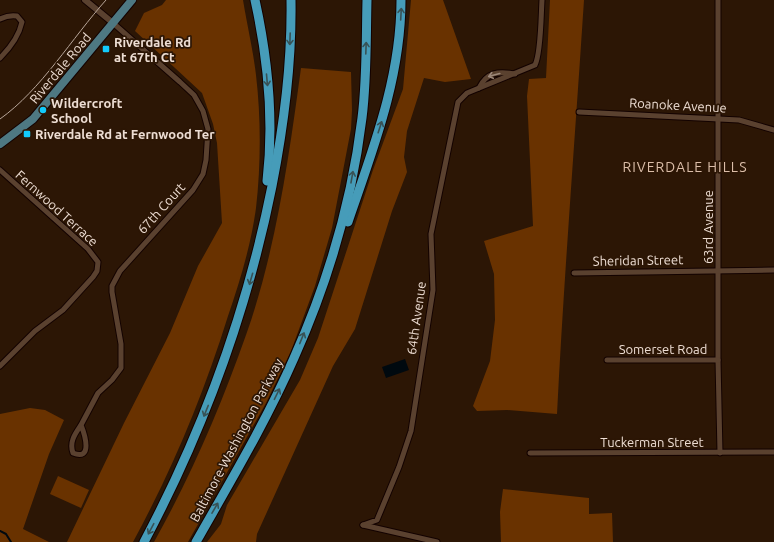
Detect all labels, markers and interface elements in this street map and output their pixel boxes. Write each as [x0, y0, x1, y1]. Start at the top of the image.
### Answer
one-way arrow [397, 8, 405, 21]
street label: Riverdale Road [27, 30, 93, 106]
one-way arrow [286, 32, 294, 45]
place label: Riverdale Rd at 67th Ct [114, 35, 191, 64]
one-way arrow [362, 42, 369, 55]
marker: Riverdale Rd at 67th Ct [101, 44, 111, 54]
one-way arrow [488, 72, 501, 79]
one-way arrow [264, 73, 271, 86]
street label: Roanoke Avenue [629, 95, 727, 115]
place label: Wildercroft School [51, 96, 123, 125]
marker: Wildercroft School [38, 105, 48, 115]
one-way arrow [377, 121, 384, 134]
place label: Riverdale Rd at Fernwood Ter [35, 127, 215, 141]
marker: Riverdale Rd at Fernwood Ter [22, 129, 32, 139]
district label: RIVERDALE HILLS [623, 159, 747, 175]
street label: Fernwood Terrace [13, 167, 101, 249]
one-way arrow [348, 171, 356, 184]
street label: 67th Court [135, 180, 187, 236]
street label: 63rd Avenue [701, 190, 715, 264]
street label: Sheridan Street [593, 252, 683, 268]
one-way arrow [247, 272, 254, 285]
street label: 64th Avenue [404, 280, 428, 356]
one-way arrow [299, 333, 307, 345]
street label: Somerset Road [619, 342, 707, 356]
street label: Baltimore-Washington Parkway [187, 356, 285, 524]
one-way arrow [274, 388, 281, 400]
one-way arrow [202, 404, 210, 416]
street label: Tuckerman Street [600, 435, 704, 449]
one-way arrow [212, 502, 219, 514]
one-way arrow [147, 522, 154, 534]

